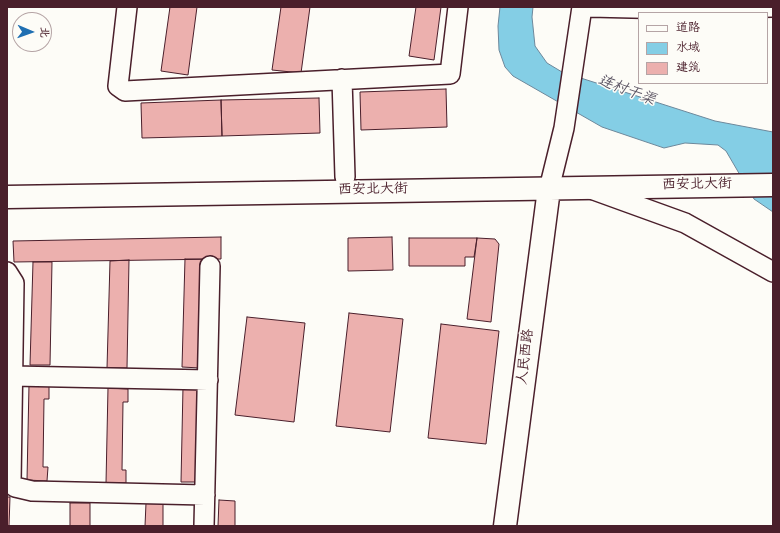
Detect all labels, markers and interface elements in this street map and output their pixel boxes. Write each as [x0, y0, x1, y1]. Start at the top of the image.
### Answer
north arrow [12, 12, 52, 52]
legend [638, 12, 768, 84]
text: 道路 [676, 20, 700, 37]
text: 北 [35, 27, 51, 38]
text: 水域 [676, 40, 700, 57]
text: 建筑 [676, 60, 700, 77]
water label: 连村干渠 [595, 73, 657, 111]
street label: 西安北大街 [662, 177, 732, 195]
street label: 西安北大街 [338, 182, 408, 200]
street label: 人民西路 [515, 328, 539, 386]

